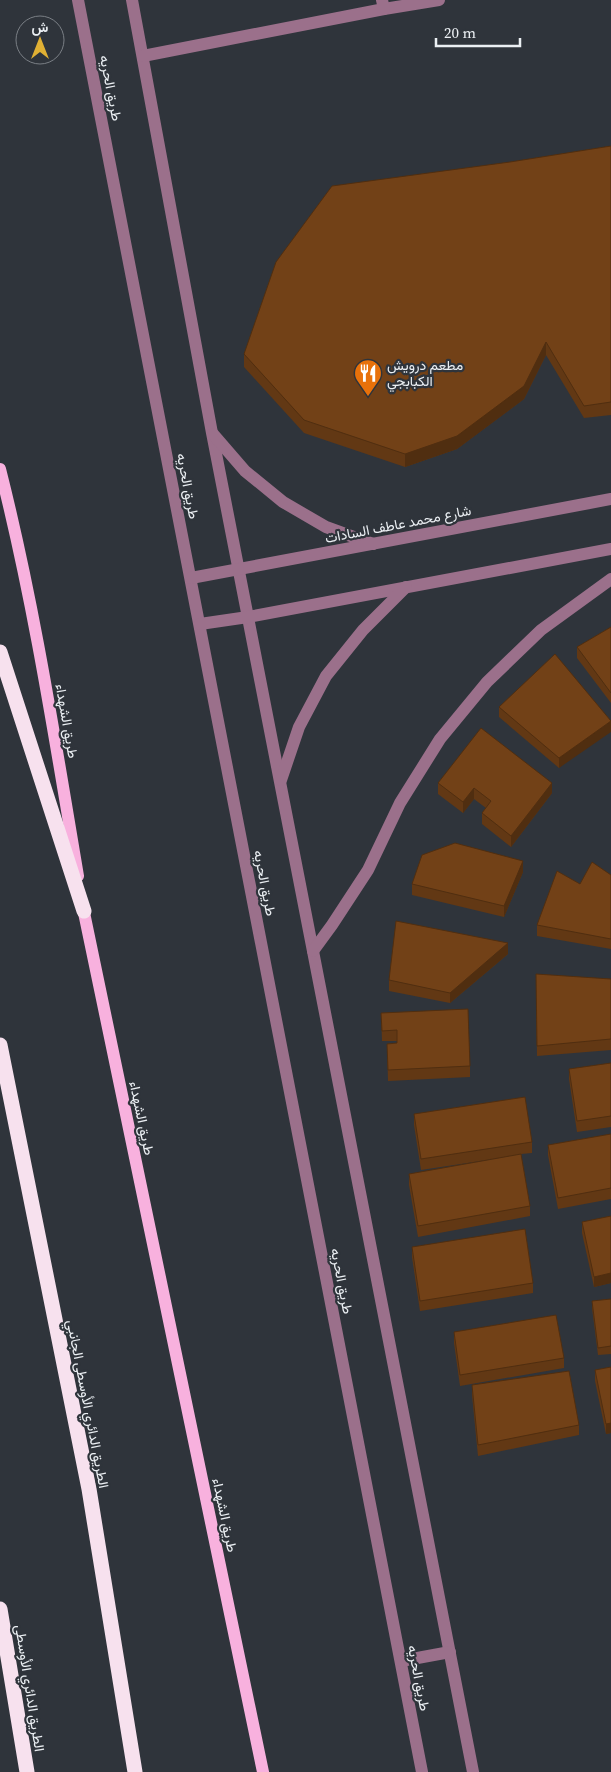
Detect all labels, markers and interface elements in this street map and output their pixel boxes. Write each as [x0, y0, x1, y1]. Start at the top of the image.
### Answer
north arrow [15, 15, 65, 65]
scale bar [436, 15, 520, 47]
text: ش [32, 17, 49, 37]
text: 20 m [444, 22, 476, 43]
street label: طريق الحريه [95, 53, 127, 123]
place label: مطعم درويش الكبابجي [387, 355, 463, 393]
restaurant icon: مطعم درويش الكبابجي [353, 358, 383, 397]
street label: طريق الحريه [172, 451, 204, 521]
street label: شارع محمد عاطف السادات [323, 500, 473, 549]
street label: طريق الشهداء [51, 682, 83, 760]
street label: طريق الحريه [249, 848, 281, 918]
street label: طريق الشهداء [124, 1079, 160, 1157]
street label: طريق الحريه [326, 1246, 358, 1316]
street label: الطريق الدائري الأوسطى الجانبي [60, 1318, 114, 1490]
street label: طريق الشهداء [207, 1476, 243, 1554]
street label: الطريق الدائري الأوسطى [8, 1623, 50, 1753]
street label: طريق الحريه [403, 1643, 435, 1713]

